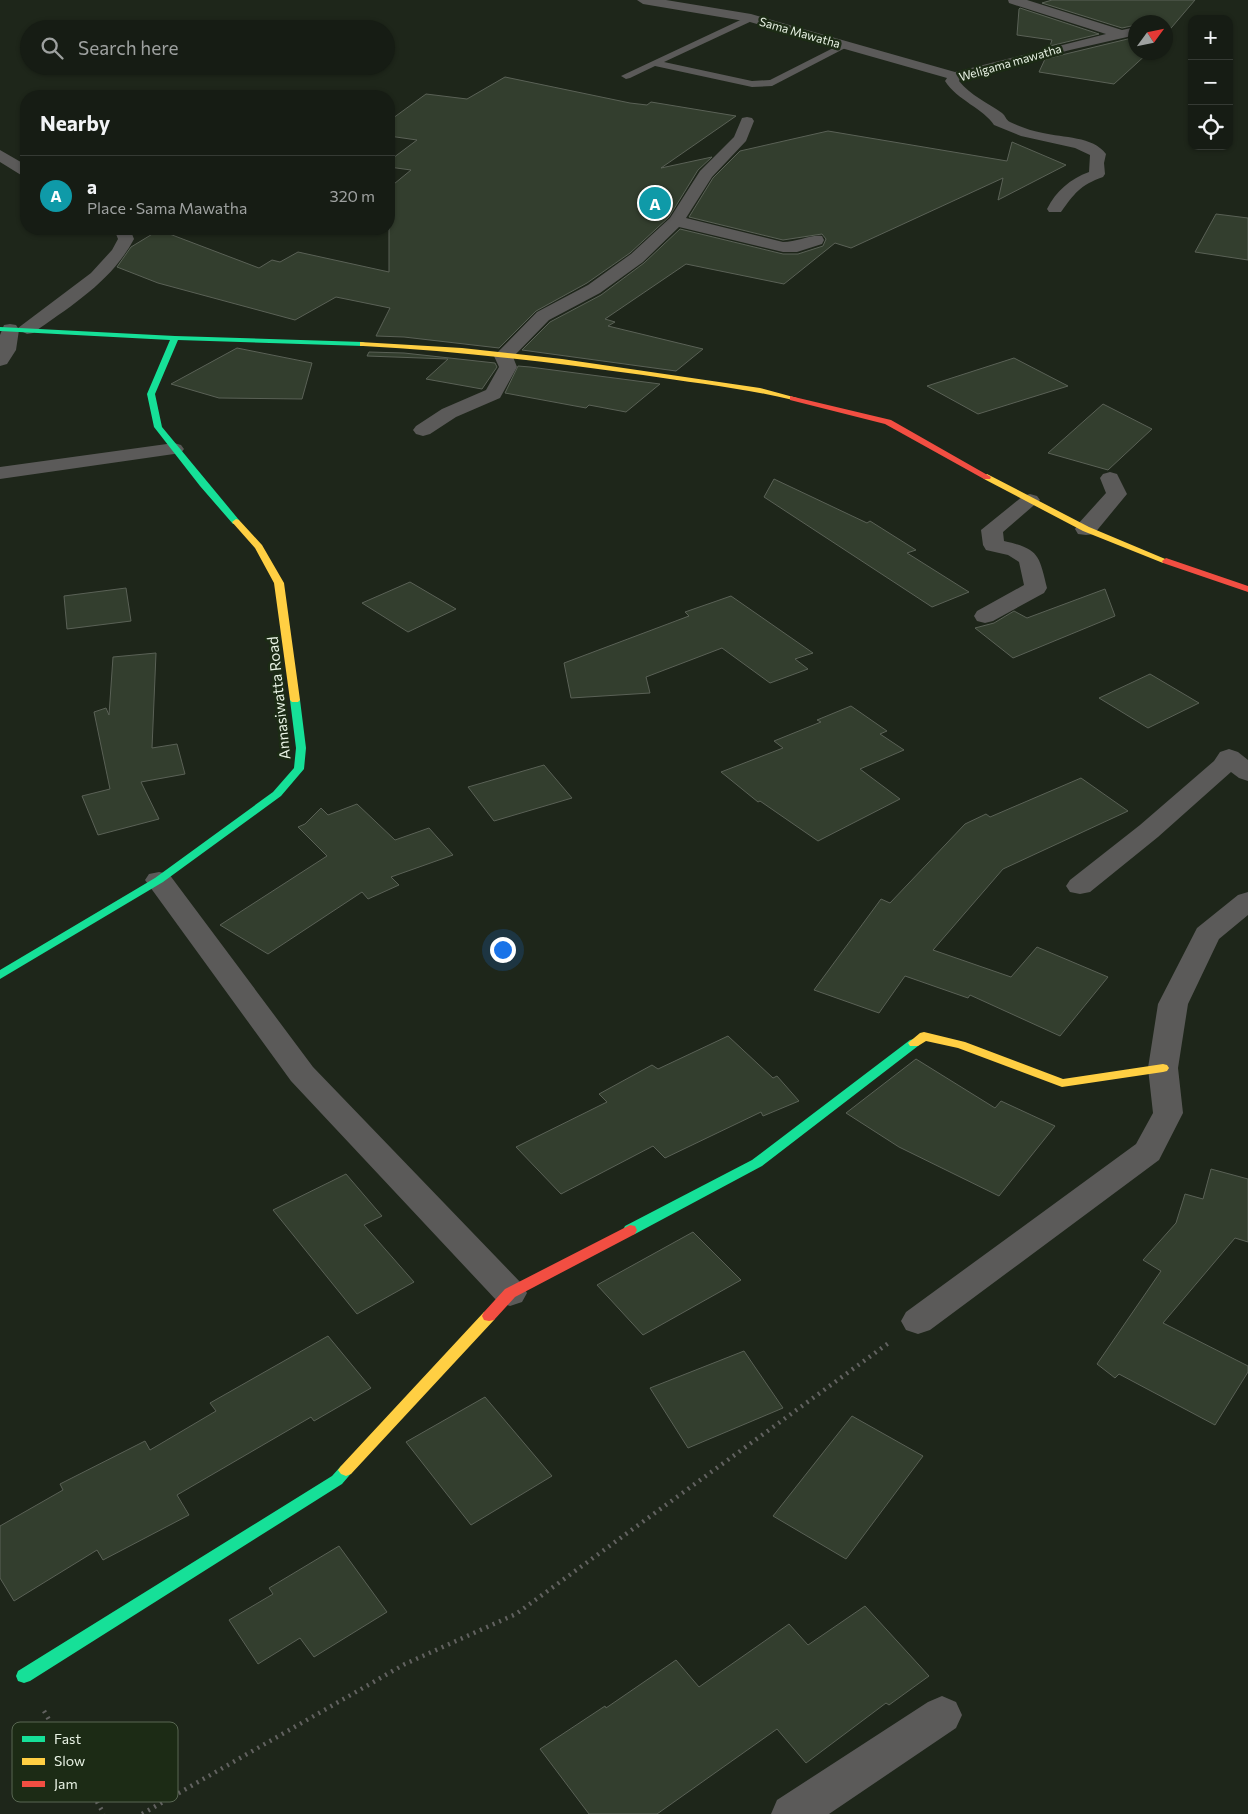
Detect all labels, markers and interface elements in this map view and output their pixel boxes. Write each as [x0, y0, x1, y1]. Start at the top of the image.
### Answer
street label: Sama Mawatha [758, 14, 842, 50]
north arrow [1128, 15, 1173, 60]
map controls [1188, 15, 1233, 150]
button: + [1188, 15, 1233, 60]
search box [20, 20, 395, 75]
icon: search [38, 34, 66, 62]
text: Search here [78, 36, 178, 59]
street label: Weligama mawatha [957, 41, 1063, 83]
button: − [1188, 60, 1233, 105]
button: locate [1188, 105, 1233, 150]
text: Nearby [40, 110, 110, 135]
text: a [87, 175, 97, 198]
pin: A [639, 184, 671, 222]
text: A [50, 186, 62, 205]
text: 320 m [330, 186, 375, 205]
text: Place · Sama Mawatha [87, 198, 247, 217]
street label: Annasiwatta Road [263, 635, 293, 761]
your location [490, 937, 516, 963]
legend [12, 1722, 178, 1802]
text: Fast [54, 1730, 81, 1747]
text: Slow [54, 1752, 85, 1769]
text: Jam [54, 1775, 78, 1792]

